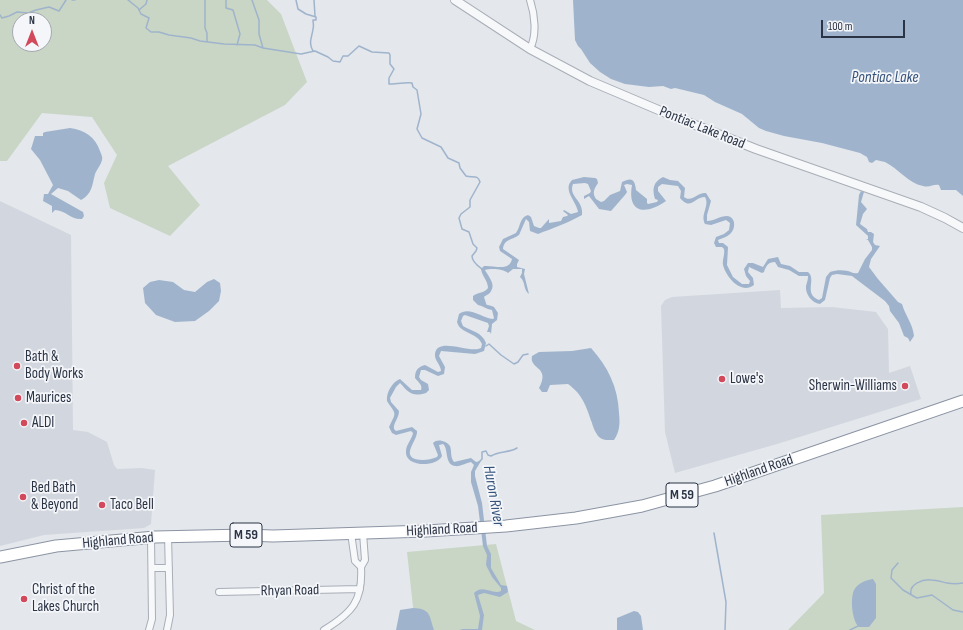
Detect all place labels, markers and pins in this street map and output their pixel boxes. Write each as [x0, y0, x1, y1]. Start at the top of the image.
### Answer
place label: Bath & Body Works [25, 348, 83, 383]
marker: Bath & Body Works [12, 361, 22, 371]
place label: Lowe's [730, 370, 764, 388]
marker: Lowe's [717, 374, 727, 384]
place label: Sherwin-Williams [809, 377, 897, 395]
marker: Sherwin-Williams [900, 381, 910, 391]
place label: Maurices [26, 389, 71, 407]
marker: Maurices [13, 393, 23, 403]
place label: ALDI [32, 414, 54, 432]
marker: ALDI [19, 418, 29, 428]
place label: Bed Bath & Beyond [31, 479, 78, 514]
marker: Bed Bath & Beyond [18, 492, 28, 502]
place label: Taco Bell [110, 496, 154, 514]
marker: Taco Bell [97, 500, 107, 510]
place label: Christ of the Lakes Church [32, 581, 99, 616]
marker: Christ of the Lakes Church [19, 594, 29, 604]

